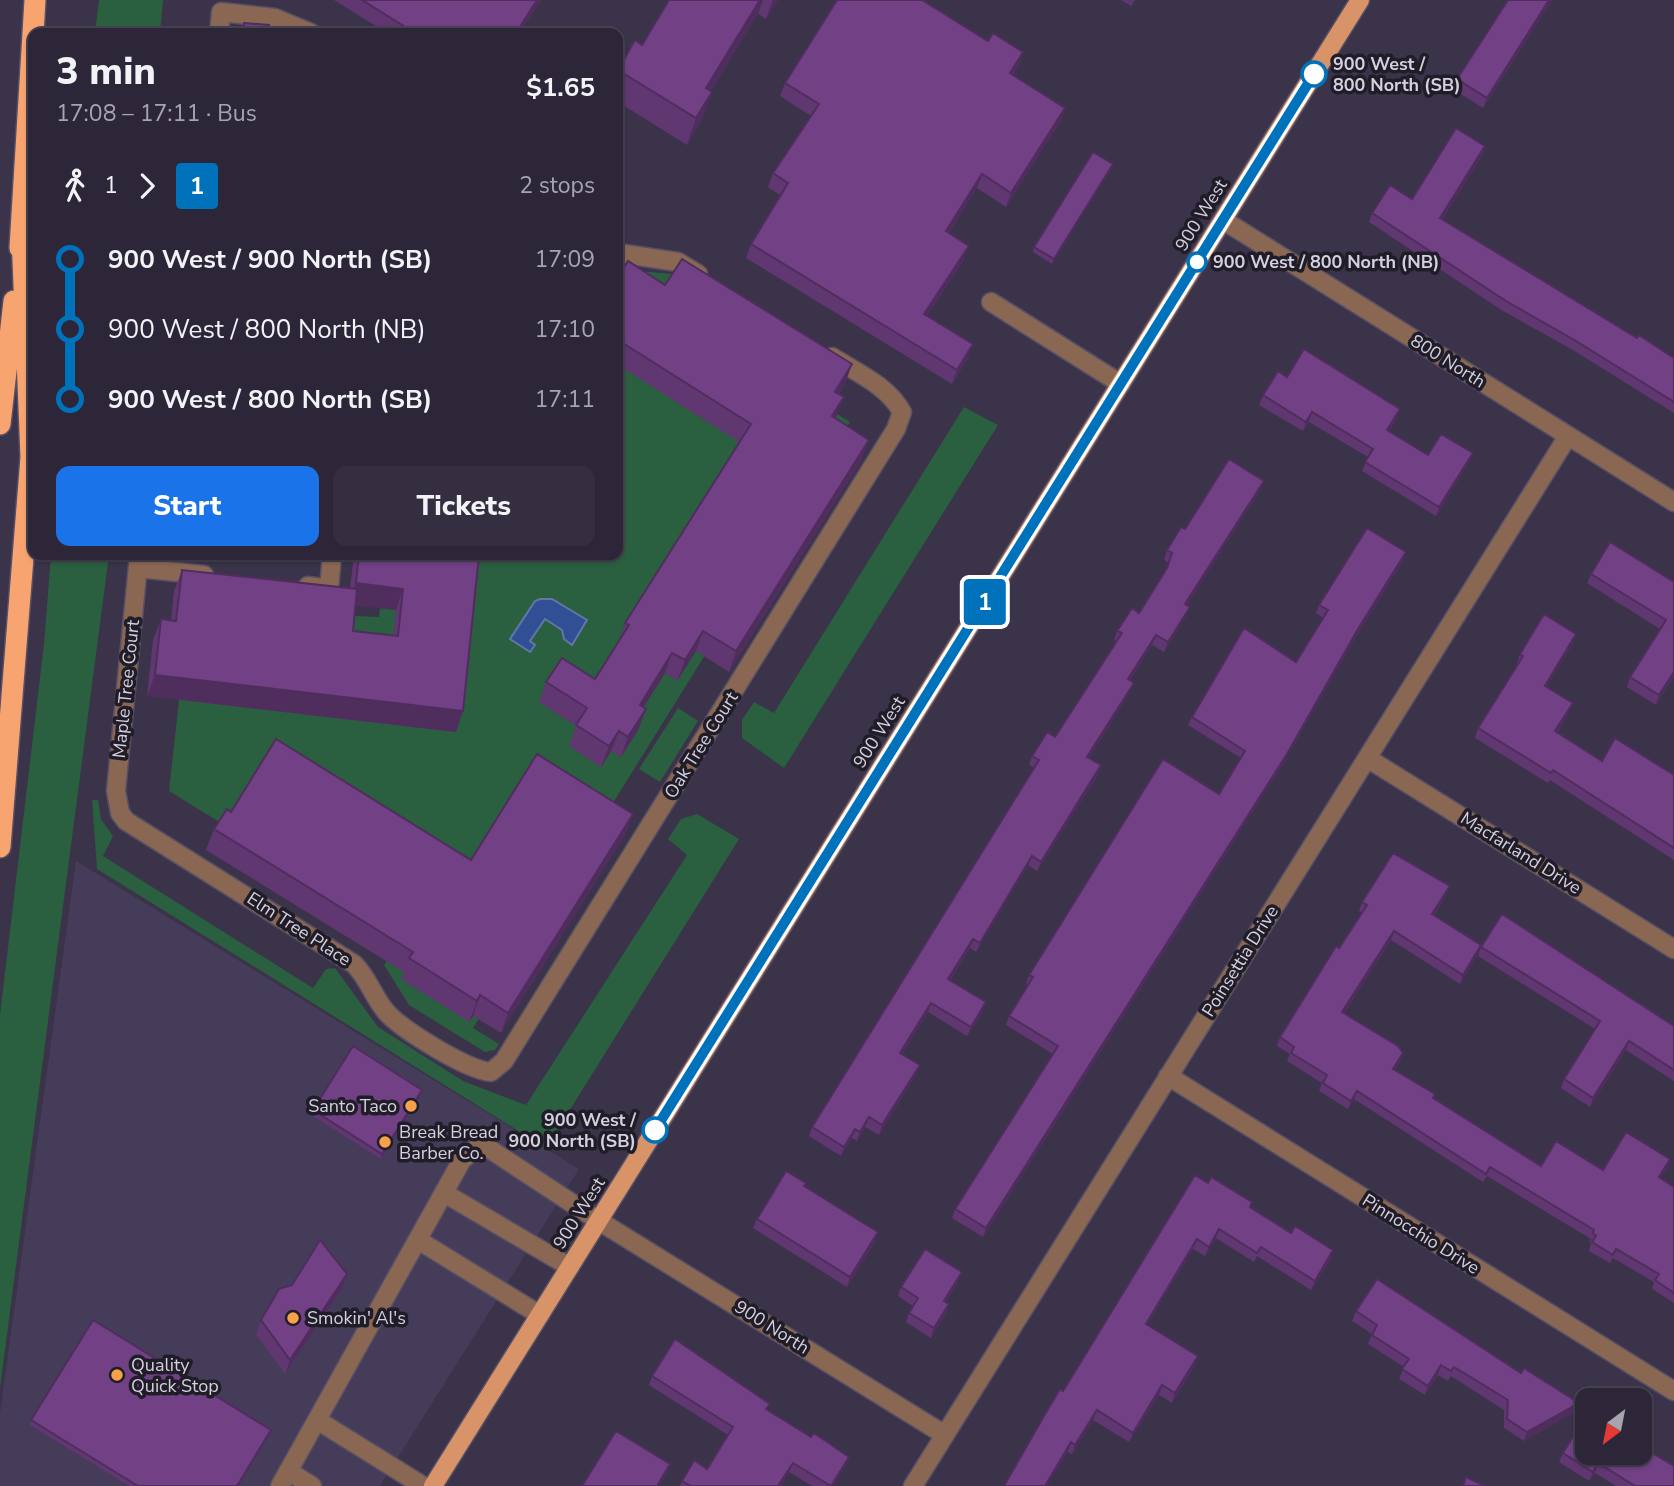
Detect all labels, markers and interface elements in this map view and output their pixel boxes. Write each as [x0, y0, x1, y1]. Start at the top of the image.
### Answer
text: 3 min [56, 46, 156, 97]
place label: 900 West / 800 North (SB) [1333, 52, 1461, 97]
marker: 900 West / 800 North (SB) [1301, 61, 1327, 87]
text: $1.65 [526, 70, 595, 105]
text: 17:08 – 17:11 · Bus [56, 98, 257, 129]
icon: walk [56, 167, 94, 205]
icon: forward [128, 167, 166, 205]
text: 1 [104, 170, 118, 201]
text: 1 [190, 170, 204, 202]
text: 2 stops [519, 170, 595, 201]
street label: 900 West [1170, 174, 1233, 255]
text: 900 West / 900 North (SB) [108, 242, 432, 277]
text: 17:09 [535, 244, 595, 275]
place label: 900 West / 800 North (NB) [1213, 250, 1440, 274]
marker: 900 West / 800 North (NB) [1187, 252, 1207, 272]
text: 900 West / 800 North (NB) [108, 312, 426, 347]
text: 17:10 [535, 314, 595, 345]
street label: 800 North [1406, 329, 1490, 393]
text: 900 West / 800 North (SB) [108, 382, 432, 417]
text: 17:11 [535, 384, 595, 415]
button: Start [56, 466, 319, 546]
button: Tickets [333, 466, 595, 546]
line badge: 1 [962, 579, 1008, 625]
text: 1 [978, 586, 992, 618]
street label: Maple Tree Court [107, 618, 145, 759]
street label: Oak Tree Court [659, 687, 744, 803]
street label: 900 West [848, 691, 911, 772]
street label: Macfarland Drive [1456, 806, 1586, 900]
street label: Elm Tree Place [242, 886, 356, 972]
street label: Poinsettia Drive [1196, 901, 1284, 1021]
place label: Santo Taco [308, 1094, 397, 1118]
marker: Santo Taco [403, 1098, 419, 1114]
place label: 900 West / 900 North (SB) [508, 1108, 636, 1153]
marker: 900 West / 900 North (SB) [642, 1117, 668, 1143]
place label: Break Bread Barber Co. [399, 1120, 498, 1165]
marker: Break Bread Barber Co. [377, 1134, 393, 1150]
street label: 900 West [548, 1172, 611, 1253]
street label: Pinnocchio Drive [1358, 1188, 1484, 1280]
street label: 900 North [730, 1295, 814, 1359]
place label: Smokin' Al's [307, 1306, 406, 1330]
marker: Smokin' Al's [285, 1310, 301, 1326]
place label: Quality Quick Stop [131, 1353, 219, 1398]
marker: Quality Quick Stop [109, 1367, 125, 1383]
north arrow [1575, 1388, 1652, 1465]
map controls [1575, 1388, 1652, 1465]

